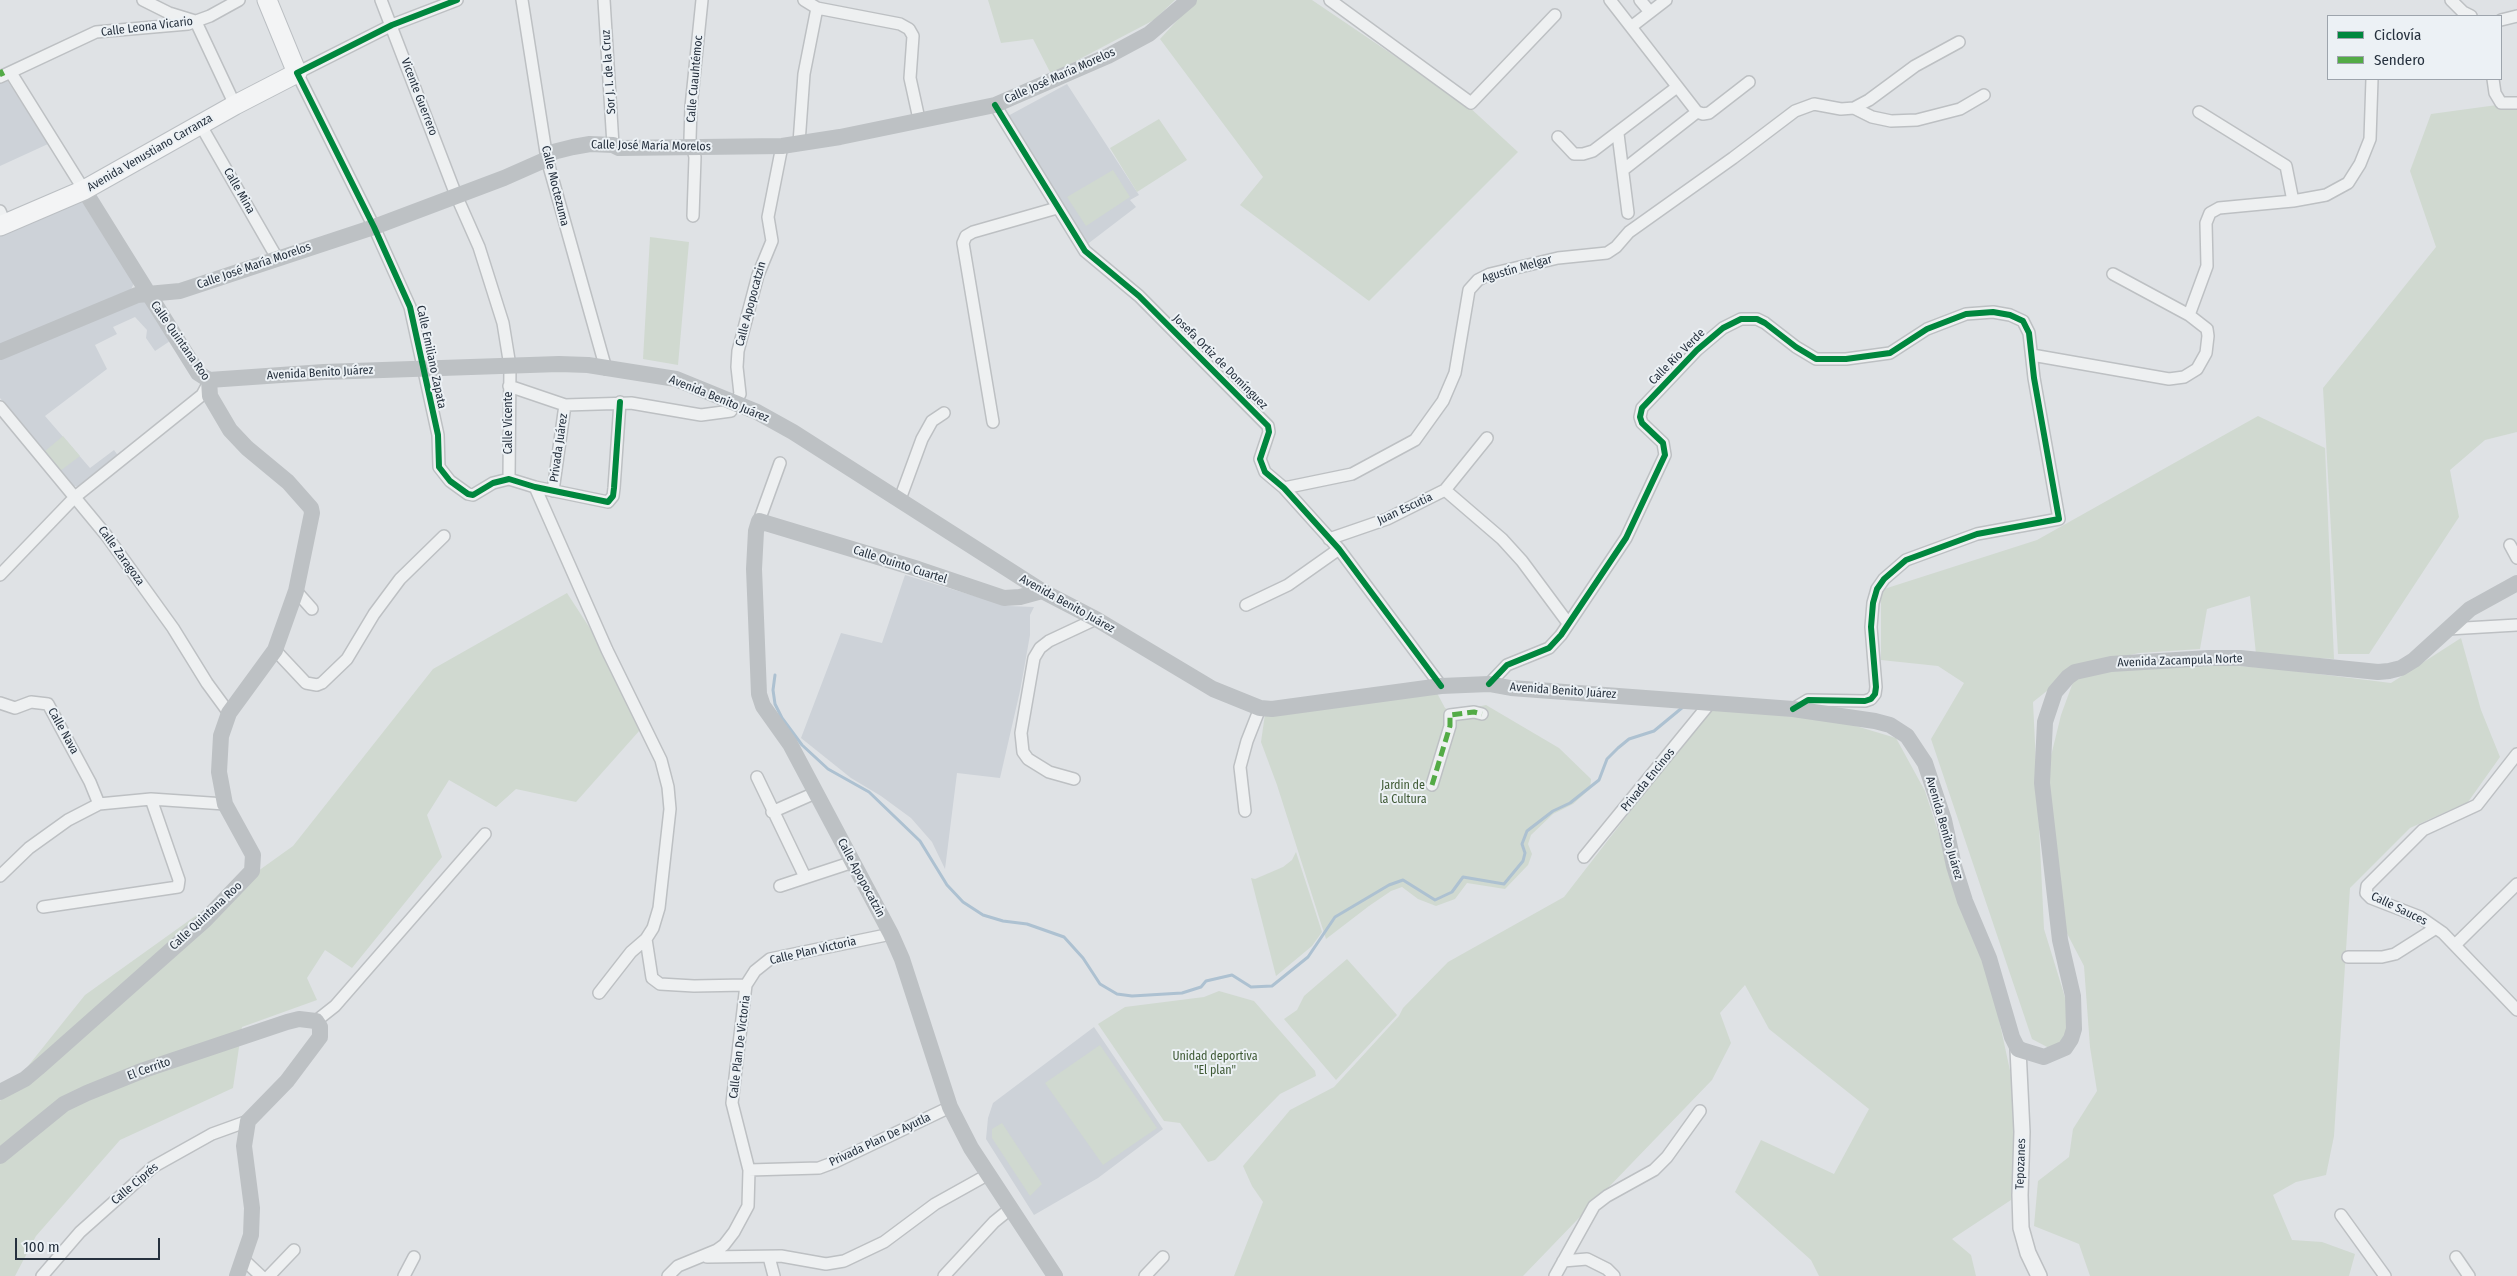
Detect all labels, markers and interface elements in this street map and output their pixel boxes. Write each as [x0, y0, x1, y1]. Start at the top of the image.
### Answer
street label: Calle Leona Vicario [100, 14, 194, 40]
legend [2327, 15, 2502, 80]
text: Ciclovía [2374, 26, 2421, 44]
street label: Sor J. I. de la Cruz [599, 29, 619, 115]
street label: Calle Cuauhtémoc [684, 35, 706, 123]
street label: Calle José María Morelos [1002, 45, 1118, 107]
text: Sendero [2374, 51, 2425, 69]
street label: Vicente Guerrero [398, 56, 440, 138]
street label: Avenida Venustiano Carranza [85, 111, 215, 195]
street label: Calle José María Morelos [591, 138, 711, 154]
street label: Calle Moctezuma [538, 144, 572, 228]
street label: Calle Mina [220, 166, 258, 216]
street label: Calle José María Morelos [195, 240, 313, 292]
street label: Agustín Melgar [1480, 252, 1554, 286]
street label: Calle Apopocatzin [733, 260, 769, 348]
street label: Calle Quintana Roo [147, 299, 213, 383]
street label: Calle Emiliano Zapata [413, 304, 449, 410]
street label: Josefa Ortiz de Domínguez [1170, 312, 1270, 412]
street label: Calle Río Verde [1646, 326, 1708, 388]
street label: Avenida Benito Juárez [266, 363, 374, 383]
street label: Avenida Benito Juárez [667, 372, 771, 426]
street label: Calle Vicente [502, 392, 516, 454]
street label: Privada Juárez [547, 413, 571, 483]
street label: Juan Escutia [1375, 490, 1435, 528]
street label: Calle Zaragoza [95, 524, 147, 588]
street label: Calle Quinto Cuartel [851, 543, 949, 587]
street label: Avenida Benito Juárez [1017, 572, 1117, 636]
street label: Avenida Zacampula Norte [2117, 652, 2243, 670]
street label: Avenida Benito Juárez [1509, 680, 1617, 702]
street label: Calle Nava [44, 705, 82, 757]
street label: Privada Encinos [1618, 745, 1678, 815]
street label: Avenida Benito Juárez [1922, 775, 1966, 881]
park label: Jardin de la Cultura [1379, 779, 1427, 807]
street label: Calle Apopocatzin [834, 836, 888, 920]
street label: Calle Quintana Roo [167, 879, 245, 953]
street label: Calle Sauces [2369, 889, 2429, 929]
street label: Calle Plan Victoria [768, 934, 858, 968]
street label: Calle Plan De Victoria [727, 994, 753, 1100]
park label: Unidad deportiva "El plan" [1172, 1050, 1258, 1078]
street label: El Cerrito [126, 1055, 172, 1083]
street label: Privada Plan De Ayutla [827, 1110, 933, 1170]
street label: Tepozanes [2013, 1138, 2029, 1190]
street label: Calle Ciprés [108, 1160, 162, 1208]
scale bar [18, 1228, 162, 1260]
text: 100 m [23, 1238, 60, 1256]

